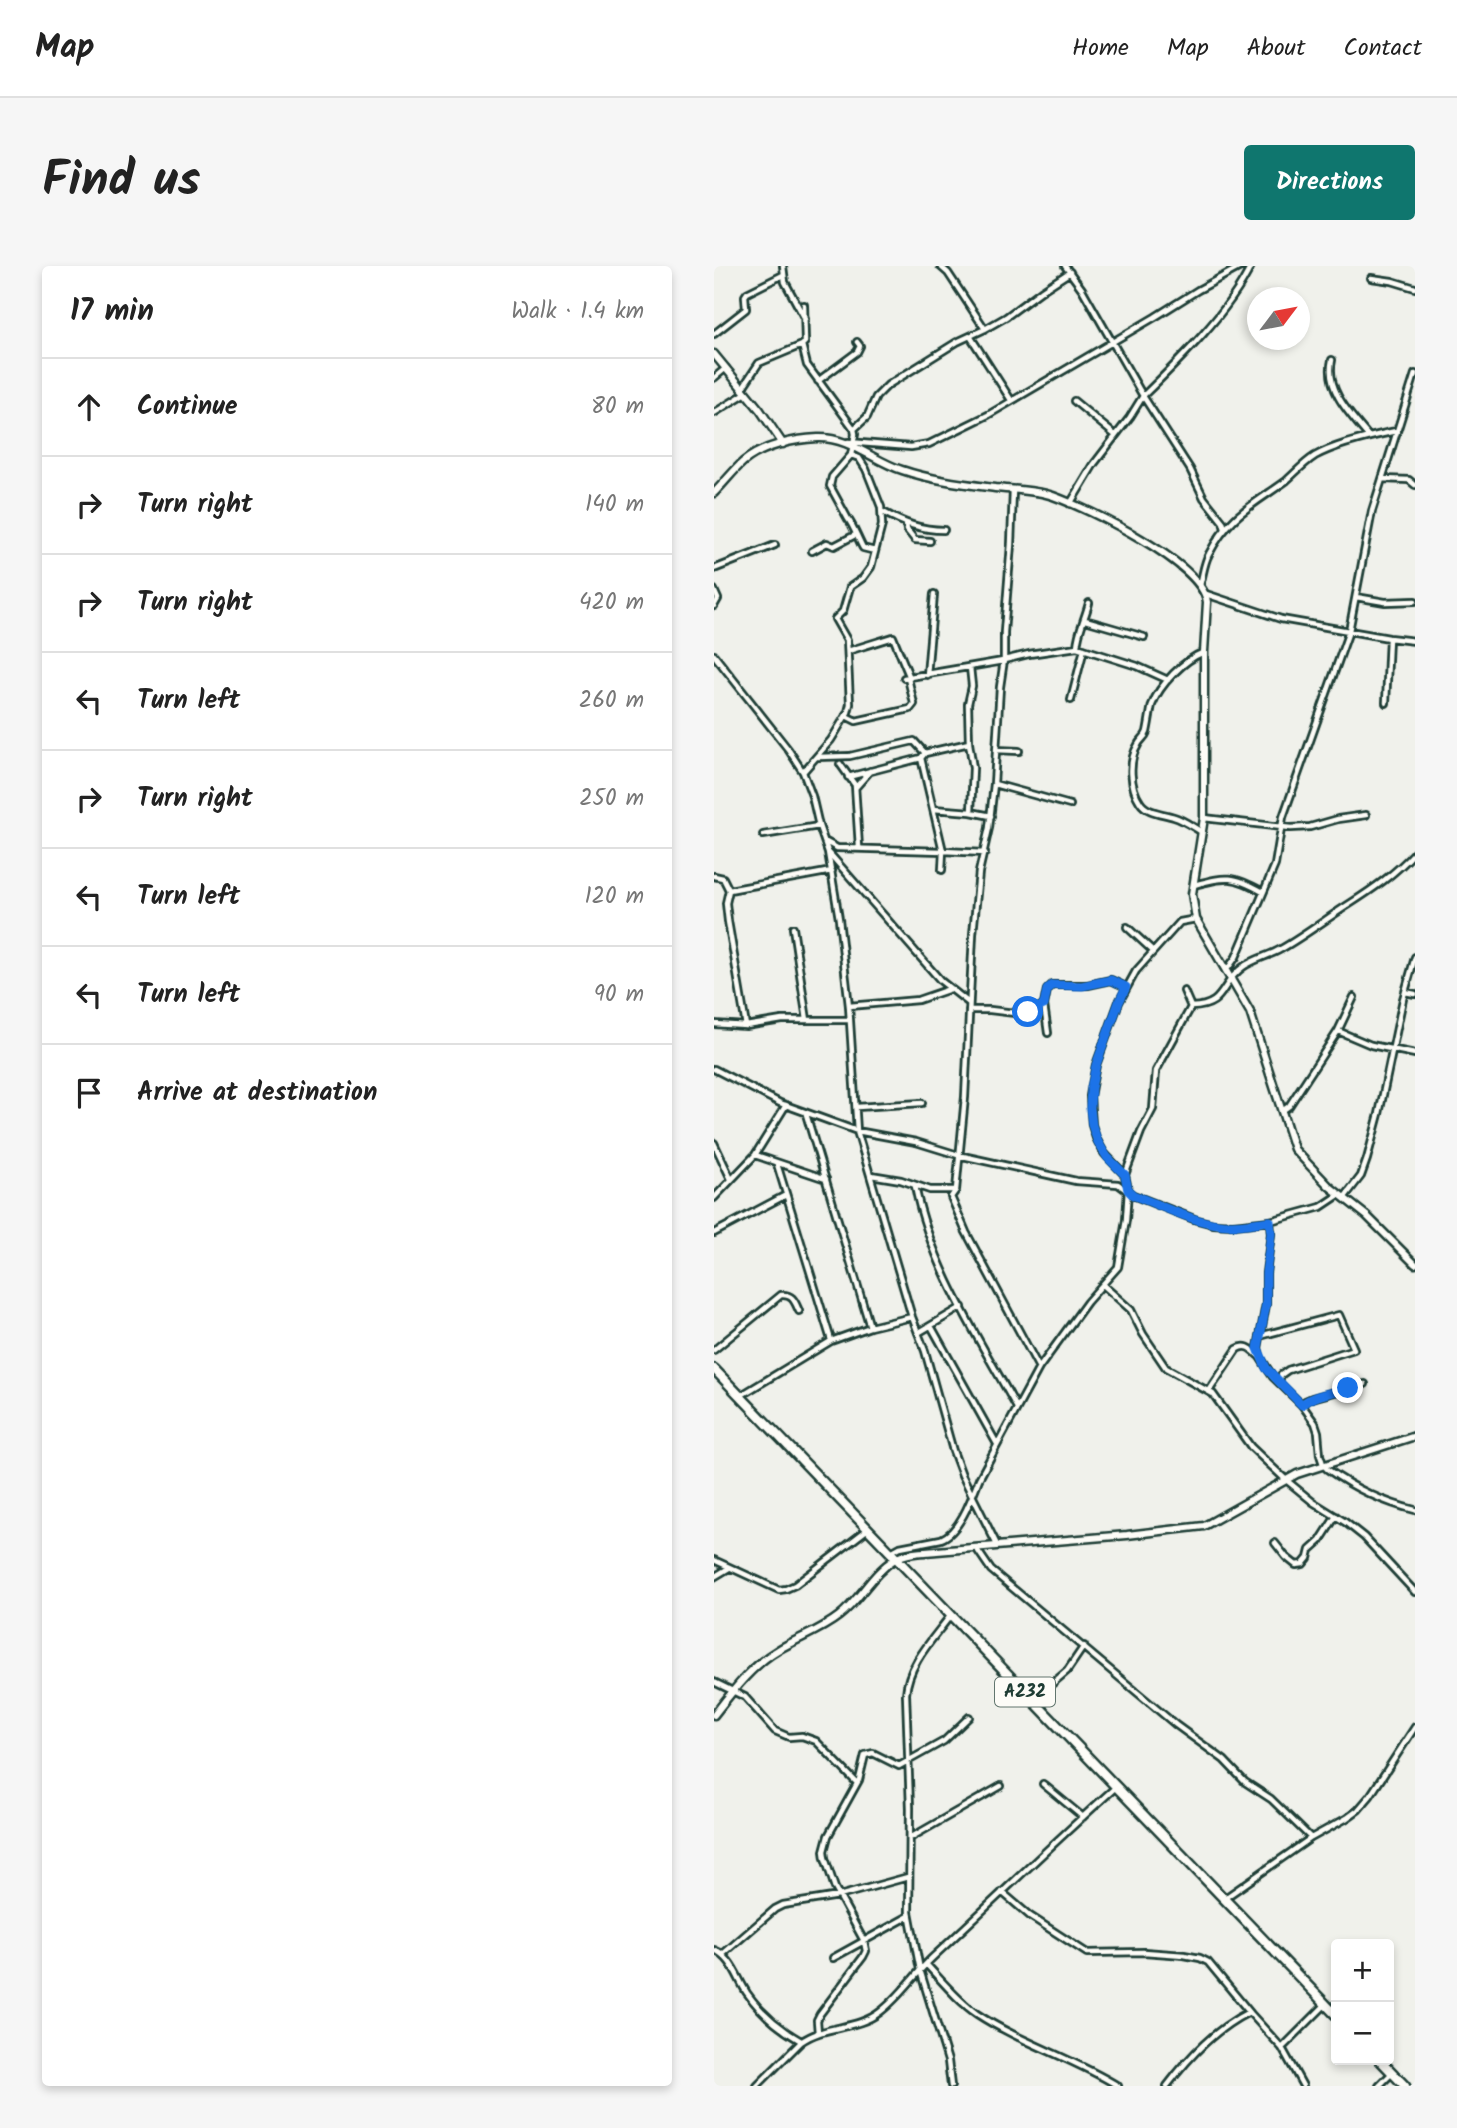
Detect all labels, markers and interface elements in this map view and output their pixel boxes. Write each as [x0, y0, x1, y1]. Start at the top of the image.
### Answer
text: Map [35, 22, 95, 75]
text: Home [1072, 29, 1129, 68]
text: Map [1167, 29, 1209, 68]
text: About [1247, 29, 1305, 68]
text: Contact [1343, 29, 1422, 68]
text: Find us [42, 143, 200, 221]
button: Directions [1244, 145, 1415, 220]
north arrow [1247, 287, 1310, 350]
text: 17 min [70, 288, 154, 336]
text: Walk · 1.4 km [511, 294, 644, 330]
text: Continue [137, 386, 238, 428]
icon: ahead [70, 388, 108, 426]
text: 80 m [591, 389, 644, 425]
text: Turn right [137, 484, 253, 526]
icon: right [70, 486, 108, 524]
text: 140 m [585, 487, 644, 523]
text: Turn right [137, 582, 253, 624]
icon: right [70, 584, 108, 622]
text: 420 m [579, 585, 644, 621]
text: Turn left [137, 680, 240, 722]
icon: left [70, 682, 108, 720]
text: 260 m [579, 683, 644, 719]
text: Turn right [137, 778, 253, 820]
icon: right [70, 780, 108, 818]
text: 250 m [579, 781, 644, 817]
text: Turn left [137, 876, 240, 918]
icon: left [70, 878, 108, 916]
text: 120 m [584, 879, 644, 915]
text: Turn left [137, 974, 240, 1016]
icon: left [70, 976, 108, 1014]
text: 90 m [594, 977, 644, 1013]
route start [1012, 996, 1043, 1027]
text: Arrive at destination [137, 1072, 377, 1114]
icon: arrive [70, 1074, 108, 1112]
route end [1332, 1372, 1363, 1403]
road number: A232 [995, 1678, 1055, 1707]
map controls [1331, 1939, 1394, 2065]
button: + [1331, 1939, 1394, 2002]
button: − [1331, 2002, 1394, 2065]

